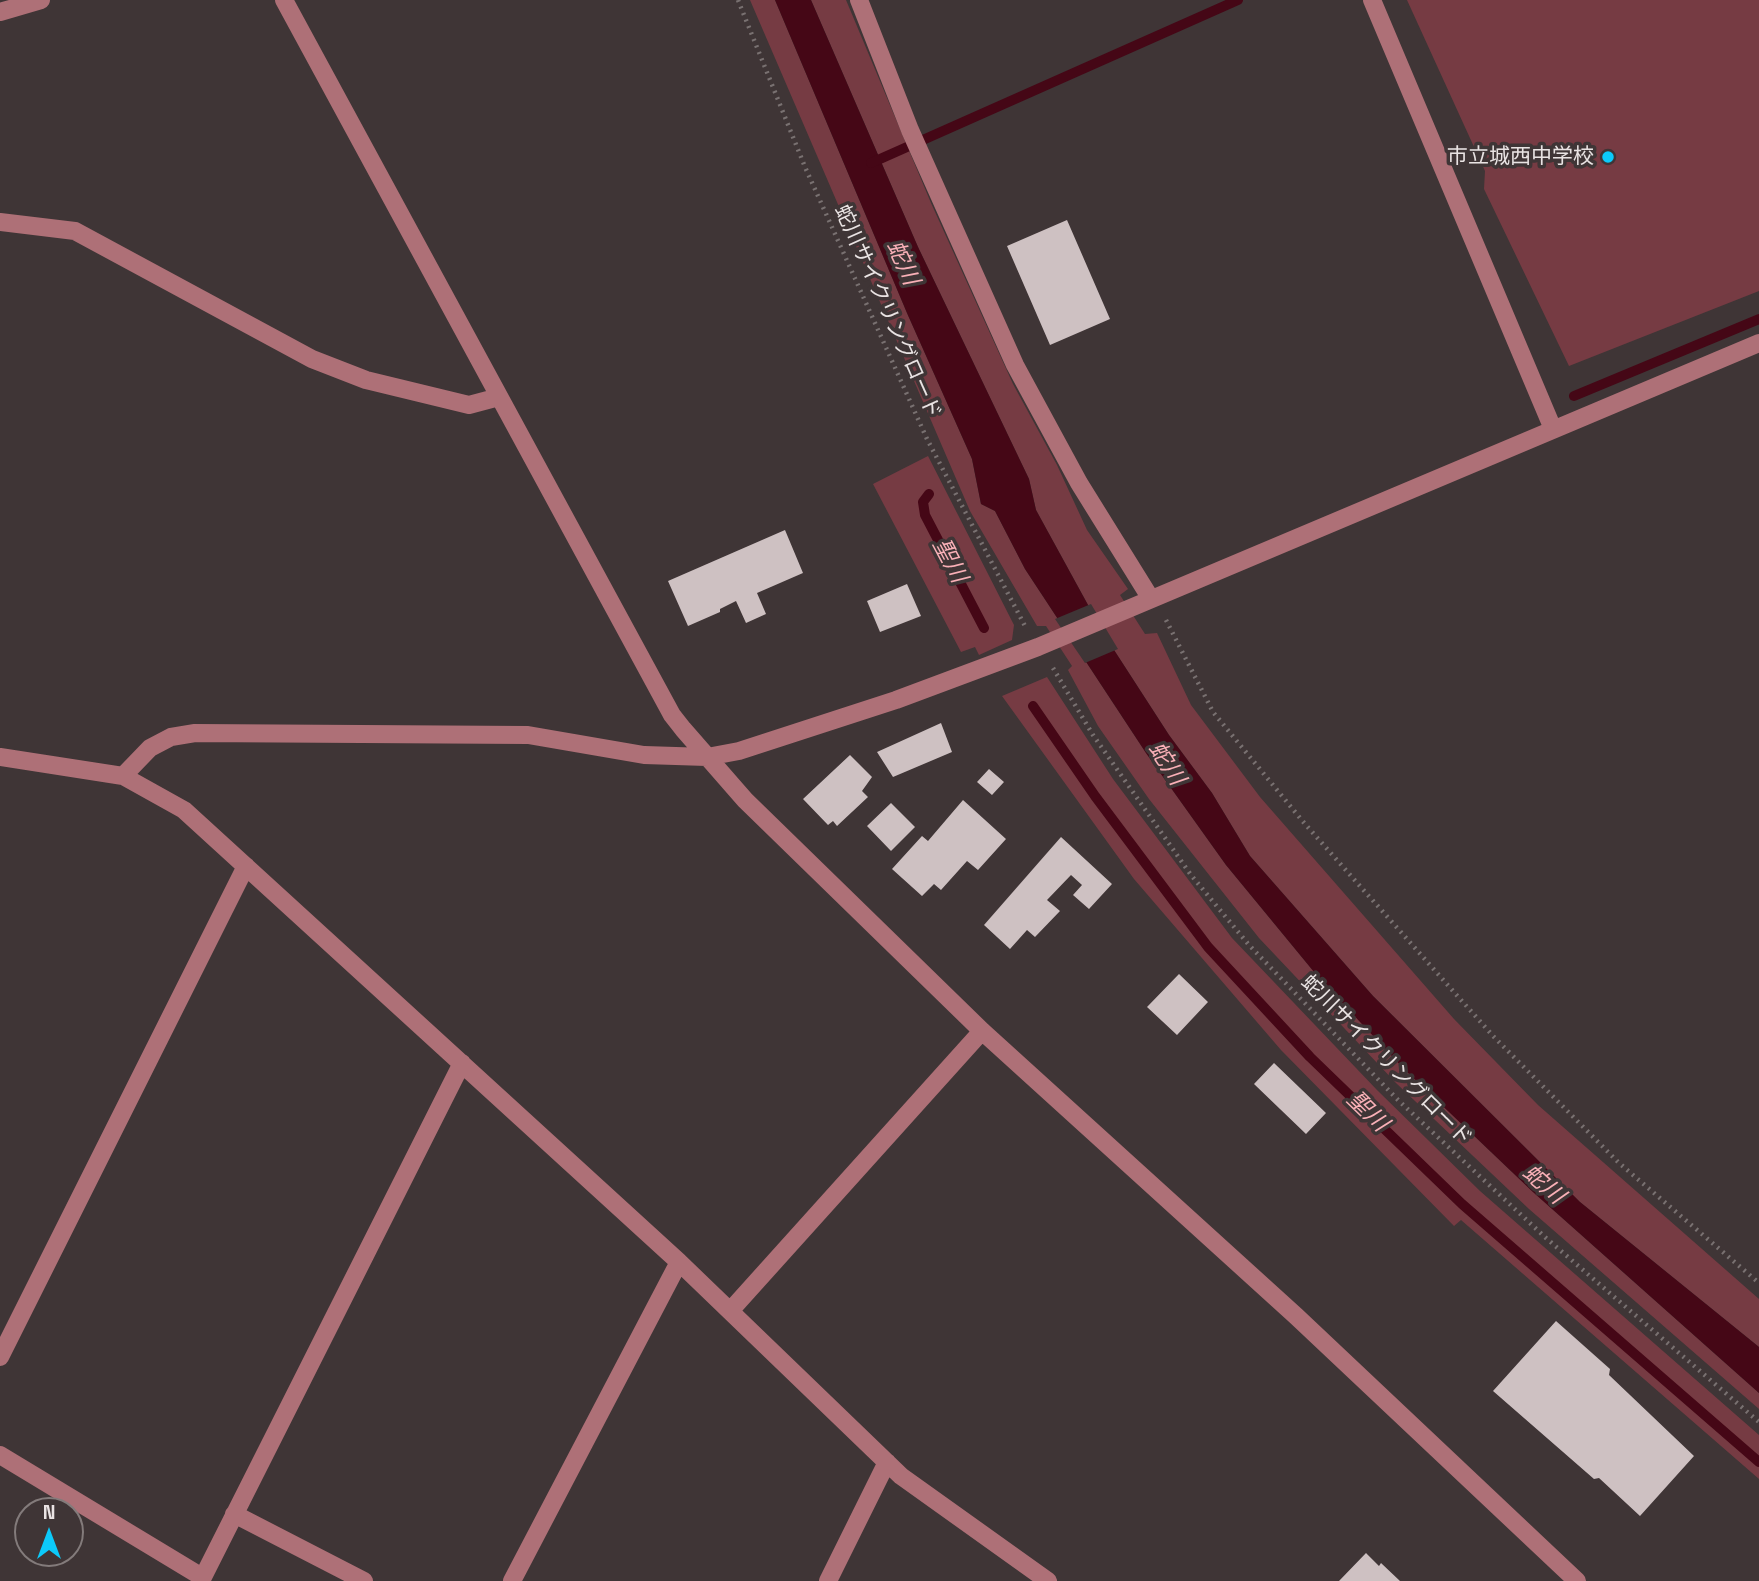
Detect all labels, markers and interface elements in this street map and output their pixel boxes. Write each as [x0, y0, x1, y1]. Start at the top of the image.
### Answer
place label: 市立城西中学校 [1447, 144, 1594, 170]
marker: 市立城西中学校 [1600, 149, 1616, 165]
street label: 蛇川サイクリングロード [829, 201, 945, 423]
water label: 蛇川 [880, 236, 924, 290]
water label: 聖川 [926, 534, 972, 588]
water label: 蛇川 [1142, 737, 1190, 791]
street label: 蛇川サイクリングロード [1295, 970, 1477, 1152]
water label: 聖川 [1341, 1086, 1393, 1138]
water label: 蛇川 [1517, 1159, 1569, 1211]
north arrow [14, 1497, 84, 1567]
text: N [43, 1500, 55, 1525]

